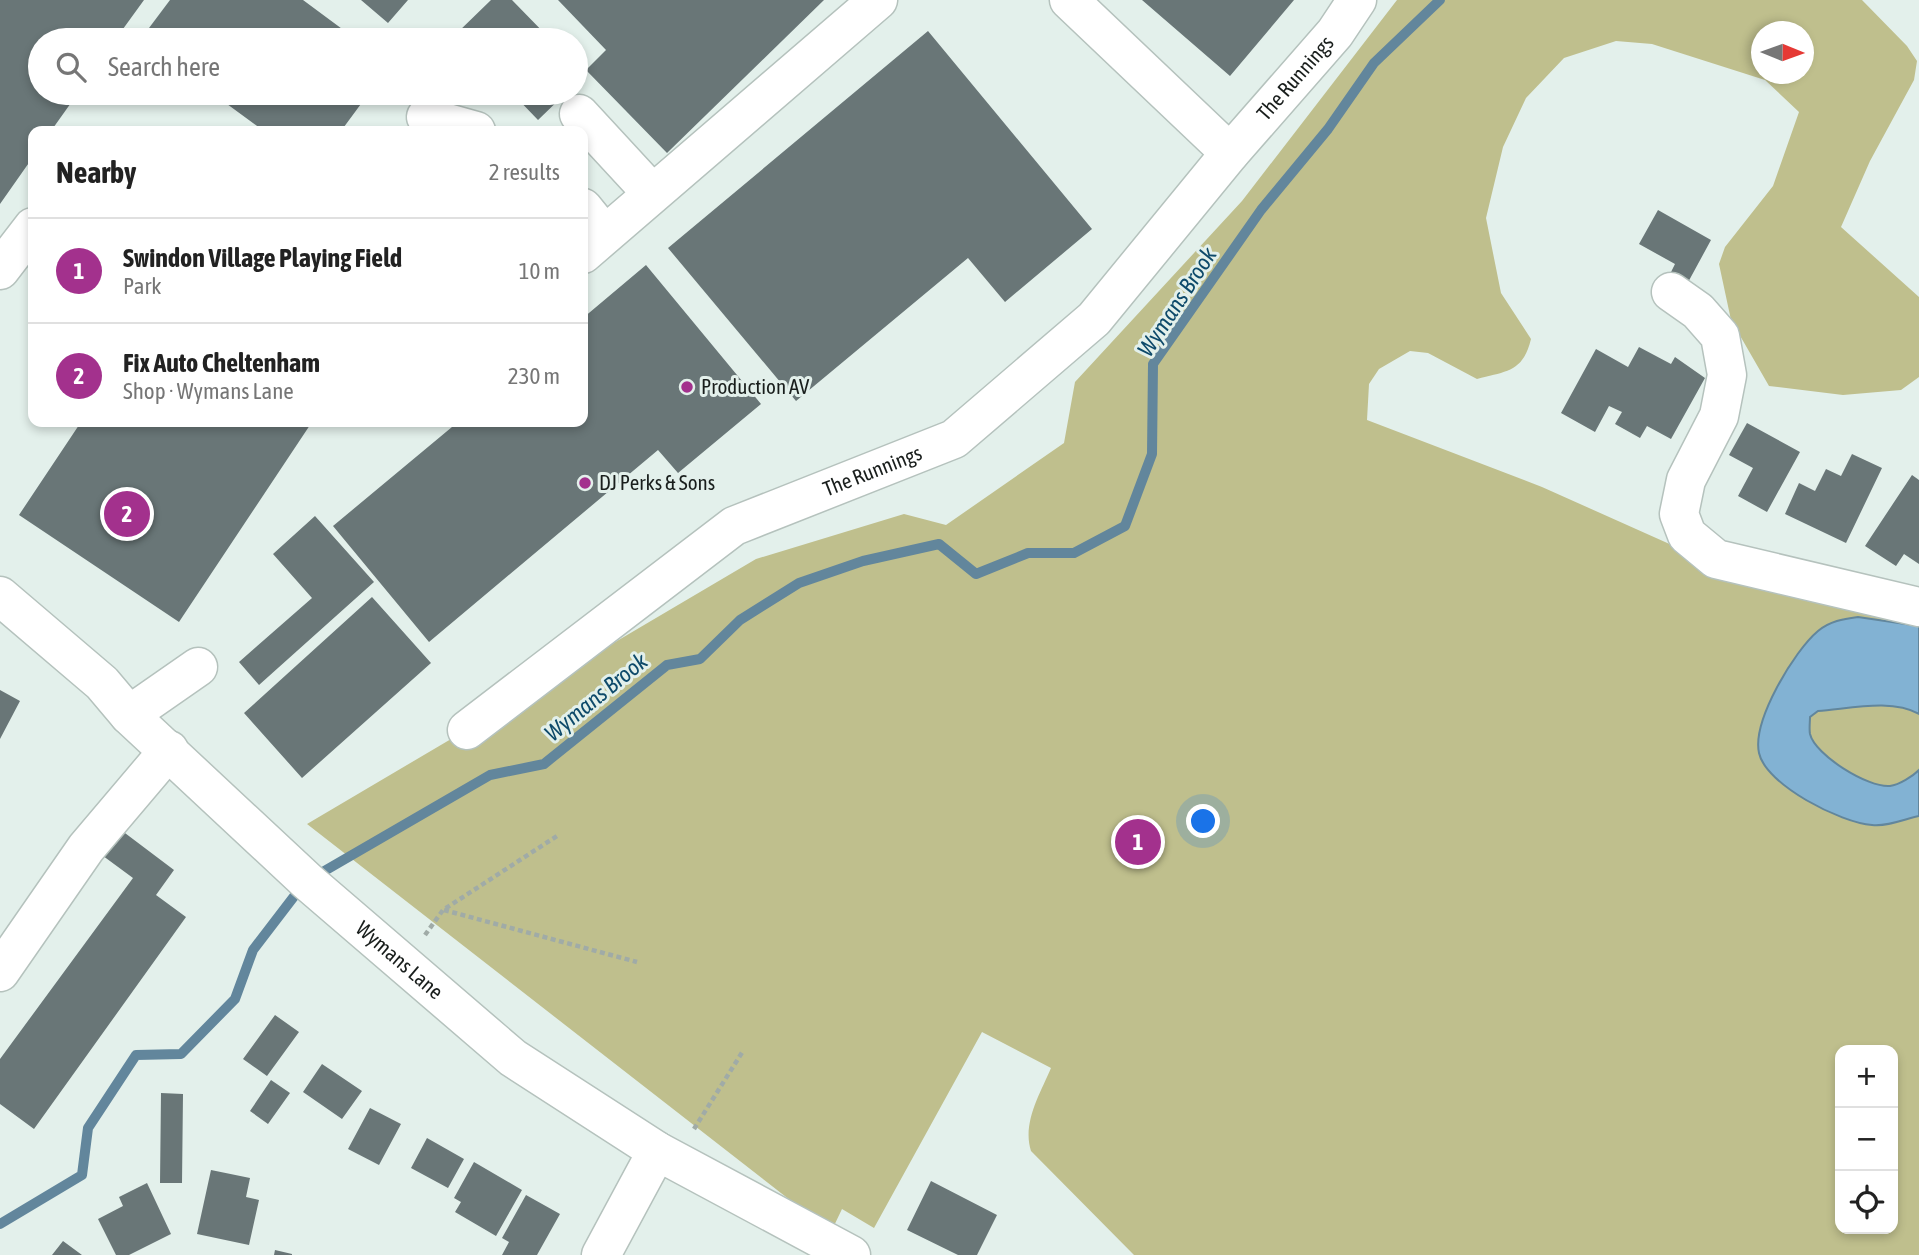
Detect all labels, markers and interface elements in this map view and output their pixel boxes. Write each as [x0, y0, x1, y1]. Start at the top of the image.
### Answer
north arrow [1751, 21, 1814, 84]
search box [28, 28, 588, 105]
street label: The Runnings [1251, 31, 1338, 125]
icon: search [52, 48, 90, 86]
text: Search here [108, 52, 220, 82]
text: Nearby [56, 155, 136, 189]
text: 2 results [489, 159, 560, 185]
water label: Wymans Brook [1132, 242, 1222, 361]
text: Swindon Village Playing Field [123, 243, 402, 273]
text: 1 [74, 258, 84, 284]
text: 10 m [519, 258, 560, 284]
text: Park [123, 273, 161, 299]
text: Fix Auto Cheltenham [123, 348, 320, 378]
text: 2 [74, 363, 84, 389]
text: 230 m [508, 363, 560, 389]
place label: Production AV [701, 374, 810, 398]
text: Shop · Wymans Lane [123, 378, 294, 404]
marker: Production AV [679, 379, 695, 395]
street label: The Runnings [819, 440, 925, 501]
place label: DJ Perks & Sons [599, 470, 715, 494]
marker: DJ Perks & Sons [577, 475, 593, 491]
pin: 2 [104, 488, 150, 540]
water label: Wymans Brook [539, 647, 653, 746]
your location [1186, 804, 1220, 838]
pin: 1 [1115, 816, 1161, 868]
street label: Wymans Lane [352, 916, 448, 1003]
map controls [1835, 1045, 1898, 1234]
button: + [1835, 1045, 1898, 1108]
button: − [1835, 1108, 1898, 1171]
button: locate [1835, 1171, 1898, 1234]

